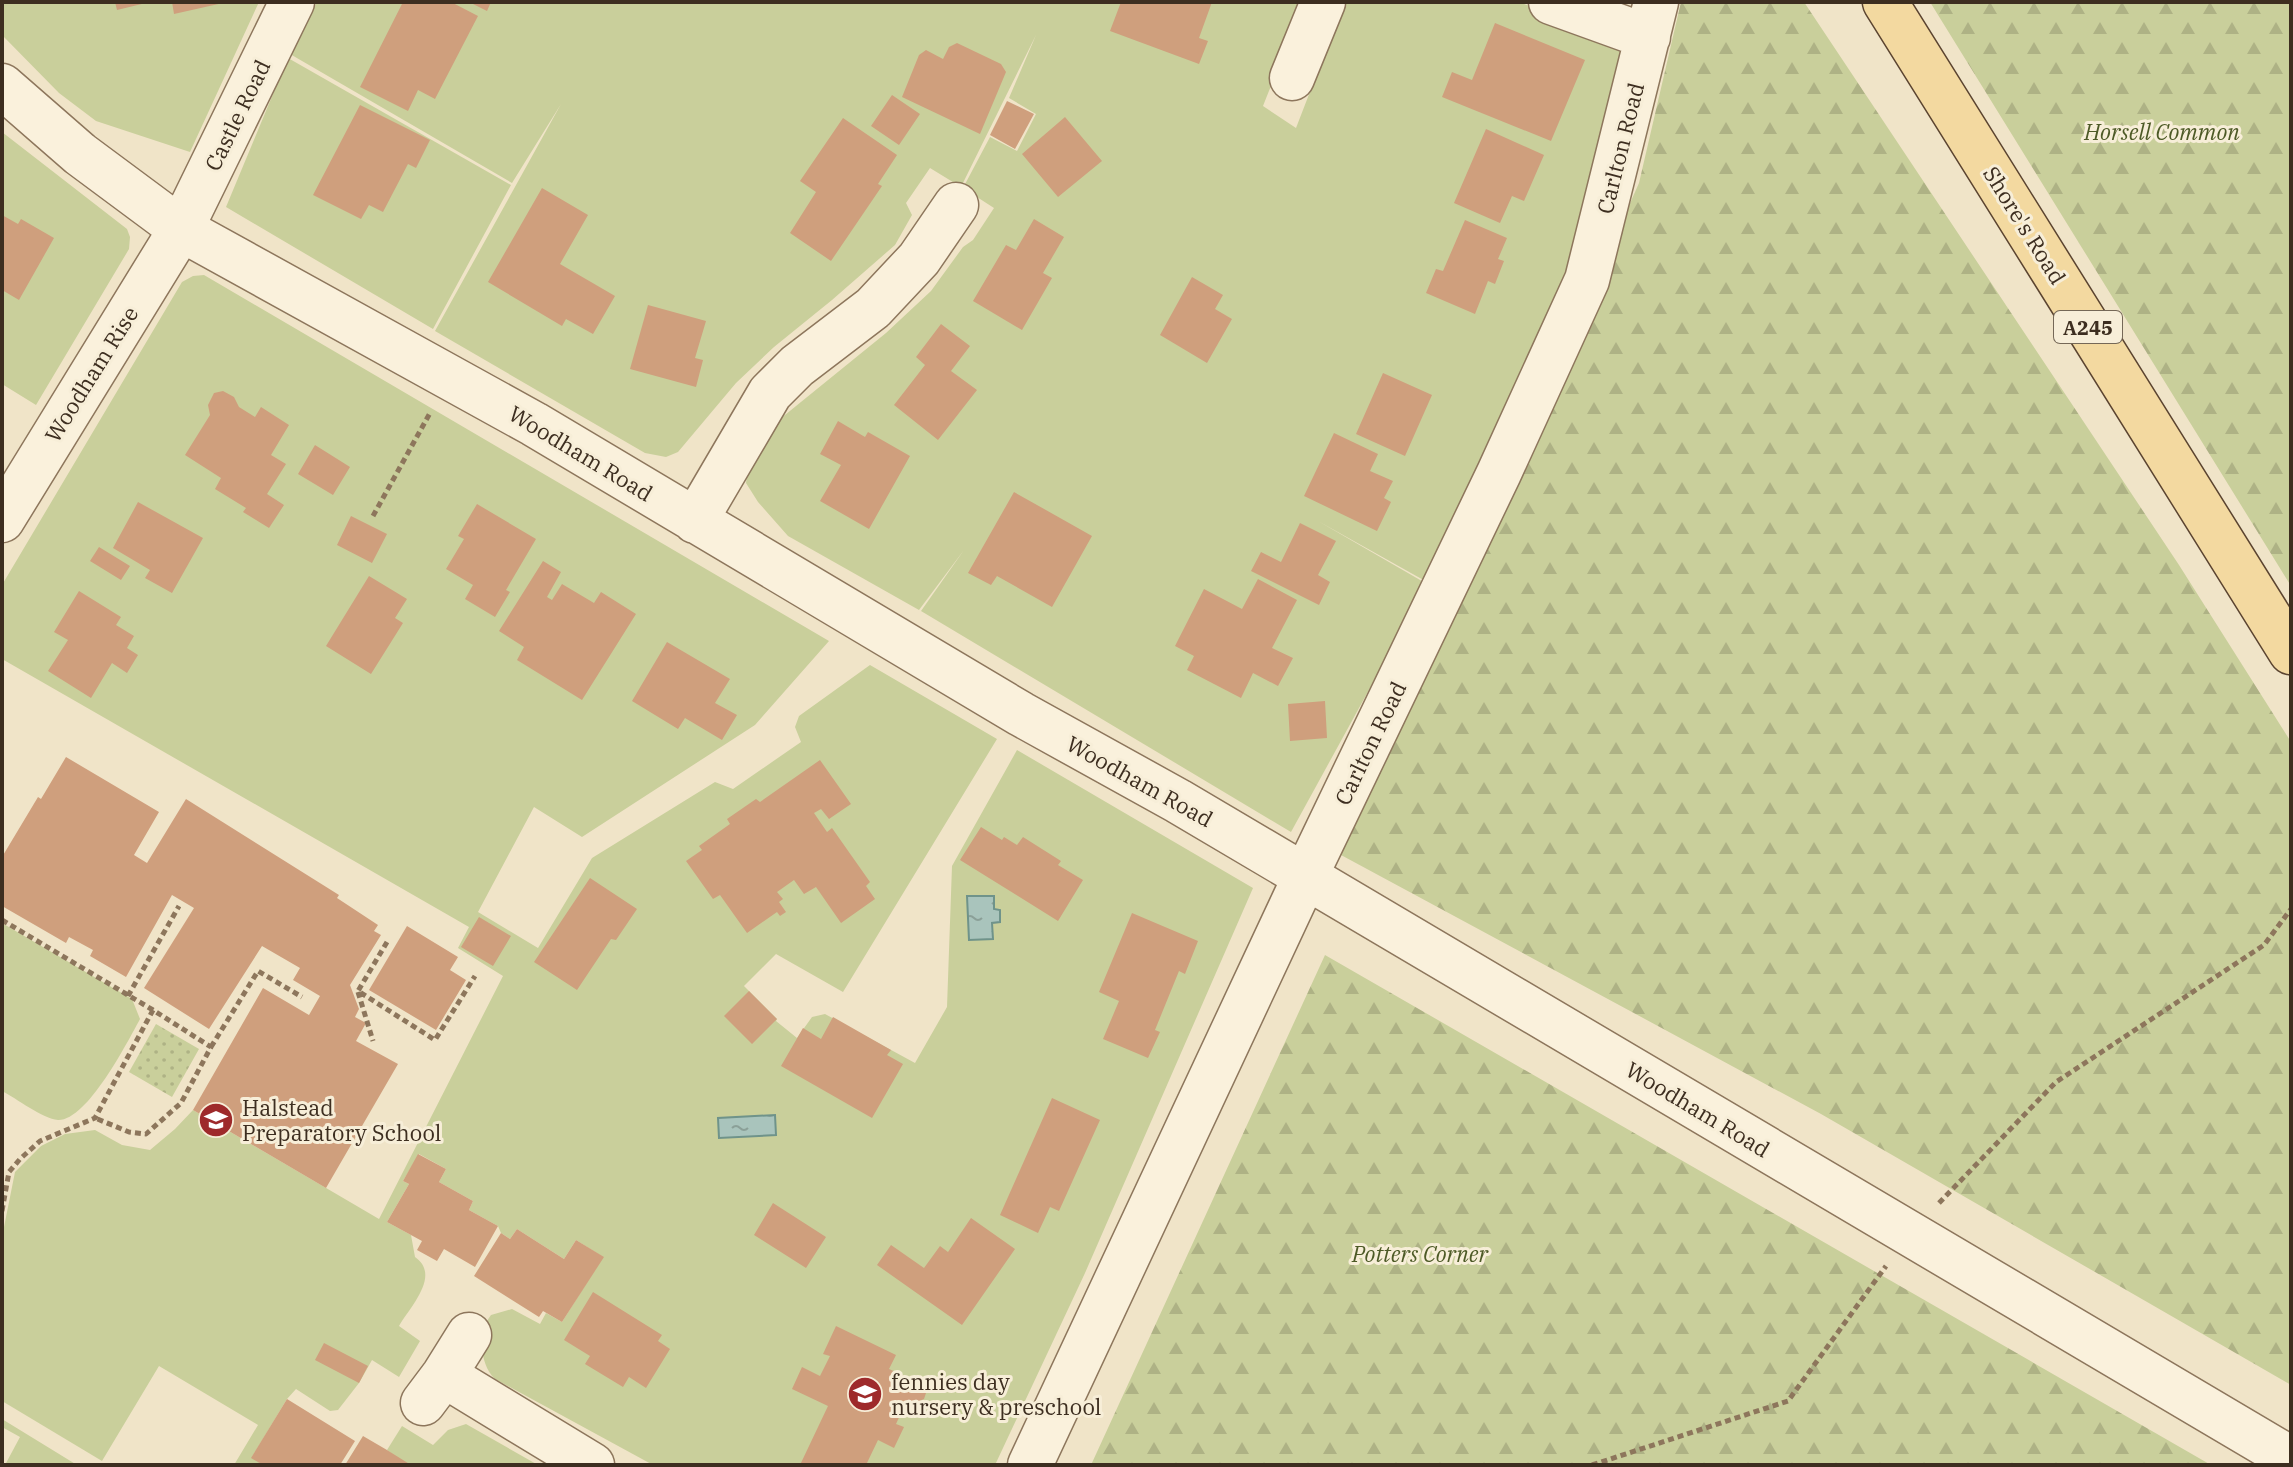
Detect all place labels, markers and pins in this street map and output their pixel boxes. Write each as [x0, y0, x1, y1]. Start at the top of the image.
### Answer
place label: Halstead Preparatory School [242, 1093, 441, 1147]
school or university icon: Halstead Preparatory School [197, 1101, 235, 1139]
place label: fennies day nursery & preschool [891, 1367, 1101, 1421]
school or university icon: fennies day nursery & preschool [846, 1375, 884, 1413]

